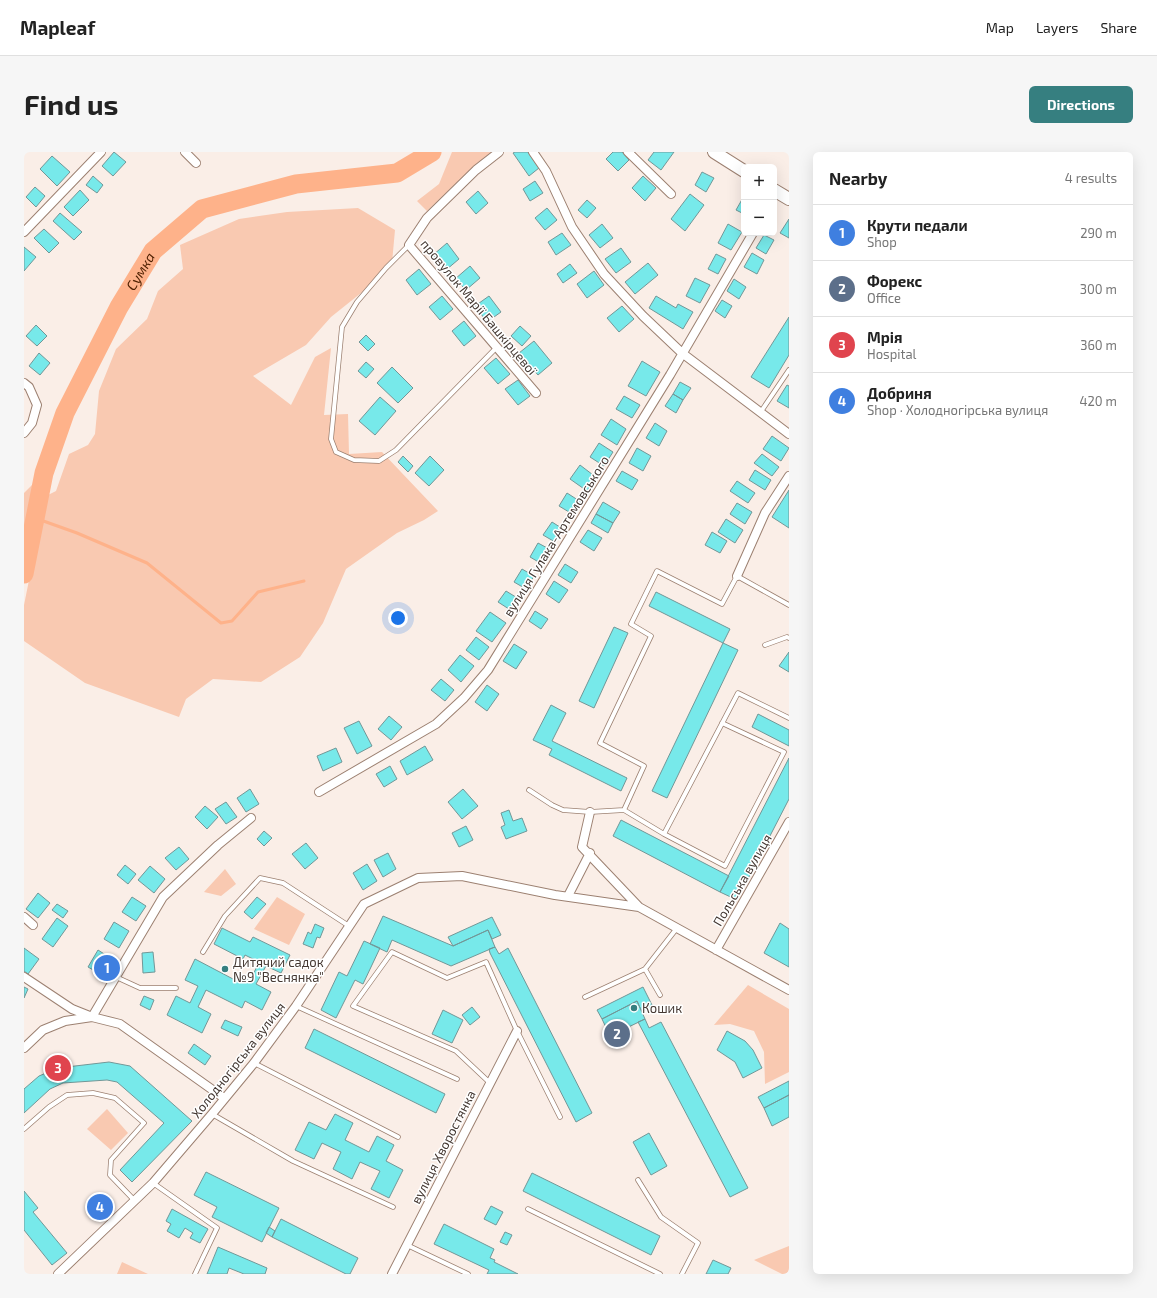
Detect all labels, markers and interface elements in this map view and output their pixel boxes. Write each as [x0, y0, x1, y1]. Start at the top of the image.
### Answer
text: Mapleaf [20, 16, 95, 39]
text: Map [986, 19, 1014, 36]
text: Layers [1036, 19, 1078, 36]
text: Share [1100, 19, 1137, 36]
button: Directions [1029, 86, 1133, 123]
text: Find us [24, 87, 118, 121]
map controls [741, 164, 777, 236]
button: + [741, 164, 777, 200]
text: Nearby [829, 168, 887, 188]
text: 4 results [1065, 170, 1117, 186]
button: − [741, 200, 777, 236]
text: Крути педали [867, 216, 968, 234]
text: 1 [839, 225, 845, 241]
text: 290 m [1080, 225, 1117, 241]
text: Shop [867, 234, 897, 250]
street label: провулок Марії Башкірцевої [418, 236, 541, 379]
water label: Сумка [122, 249, 158, 293]
text: Форекс [867, 272, 922, 290]
text: 2 [838, 281, 846, 297]
text: 300 m [1080, 281, 1117, 297]
text: Office [867, 290, 901, 306]
text: Мрія [867, 328, 903, 346]
text: 3 [838, 337, 846, 353]
text: 360 m [1080, 337, 1117, 353]
text: Hospital [867, 346, 916, 362]
text: Добриня [867, 384, 932, 402]
text: 4 [838, 393, 846, 409]
text: 420 m [1080, 393, 1117, 409]
text: Shop · Холодногірська вулиця [867, 402, 1048, 418]
street label: вулиця Гулака-Артемовського [500, 453, 612, 619]
your location [388, 608, 408, 628]
street label: Польська вулиця [709, 831, 775, 929]
pin: 1 [94, 953, 120, 983]
place label: Дитячий садок №9 "Веснянка" [233, 954, 324, 985]
marker: Дитячий садок №9 "Веснянка" [220, 964, 230, 974]
street label: Холодногірська вулиця [188, 999, 288, 1121]
place label: Кошик [642, 1000, 682, 1016]
marker: Кошик [629, 1003, 639, 1013]
pin: 2 [604, 1019, 630, 1049]
pin: 3 [45, 1053, 71, 1083]
street label: вулиця Хворостянка [407, 1088, 479, 1206]
pin: 4 [87, 1192, 113, 1222]

